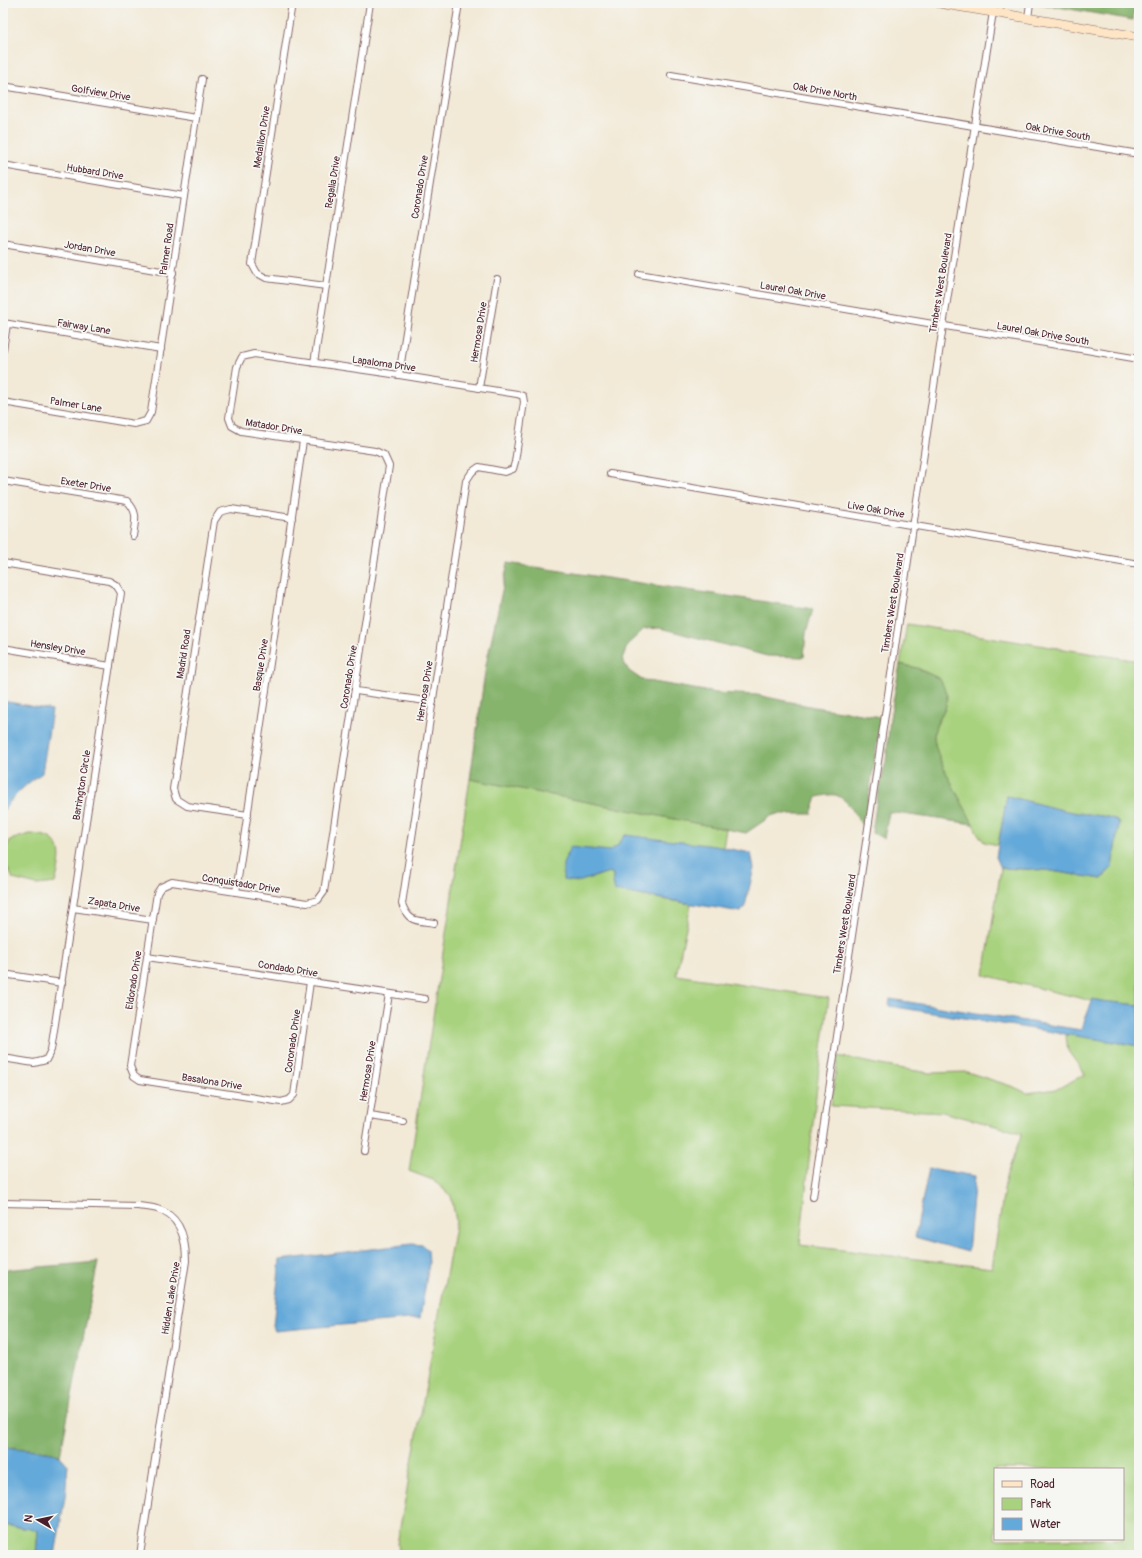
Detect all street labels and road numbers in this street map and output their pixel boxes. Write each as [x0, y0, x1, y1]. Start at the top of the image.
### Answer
street label: Oak Drive North [792, 80, 858, 104]
street label: Golfview Drive [70, 82, 131, 104]
street label: Medallion Drive [251, 105, 273, 169]
street label: Oak Drive South [1024, 120, 1092, 144]
street label: Regalia Drive [323, 155, 343, 209]
street label: Coronado Drive [409, 155, 431, 220]
street label: Hubbard Drive [65, 162, 124, 182]
street label: Palmer Road [157, 222, 177, 276]
street label: Timbers West Boulevard [927, 232, 955, 334]
street label: Jordan Drive [63, 239, 117, 259]
street label: Laurel Oak Drive [759, 279, 827, 303]
street label: Hermosa Drive [468, 301, 490, 363]
street label: Fairway Lane [56, 317, 111, 337]
street label: Laurel Oak Drive South [996, 320, 1090, 348]
street label: Lapaloma Drive [351, 354, 417, 374]
street label: Palmer Lane [49, 395, 103, 415]
street label: Matador Drive [245, 417, 303, 437]
street label: Exeter Drive [60, 475, 112, 495]
street label: Live Oak Drive [846, 499, 905, 521]
street label: Timbers West Boulevard [879, 552, 907, 654]
street label: Madrid Road [174, 628, 194, 680]
street label: Hensley Drive [29, 638, 86, 658]
street label: Basque Drive [251, 638, 271, 692]
street label: Coronado Drive [338, 645, 360, 710]
street label: Hermosa Drive [414, 660, 436, 722]
street label: Barrington Circle [71, 749, 93, 821]
street label: Conquistador Drive [201, 872, 281, 896]
street label: Timbers West Boulevard [831, 873, 859, 975]
street label: Zapata Drive [87, 895, 141, 915]
street label: Eldorado Drive [123, 950, 145, 1010]
street label: Condado Drive [257, 958, 319, 980]
street label: Coronado Drive [283, 1009, 303, 1074]
street label: Hermosa Drive [357, 1040, 379, 1102]
street label: Basalona Drive [181, 1071, 243, 1093]
street label: Hidden Lake Drive [159, 1261, 183, 1335]

